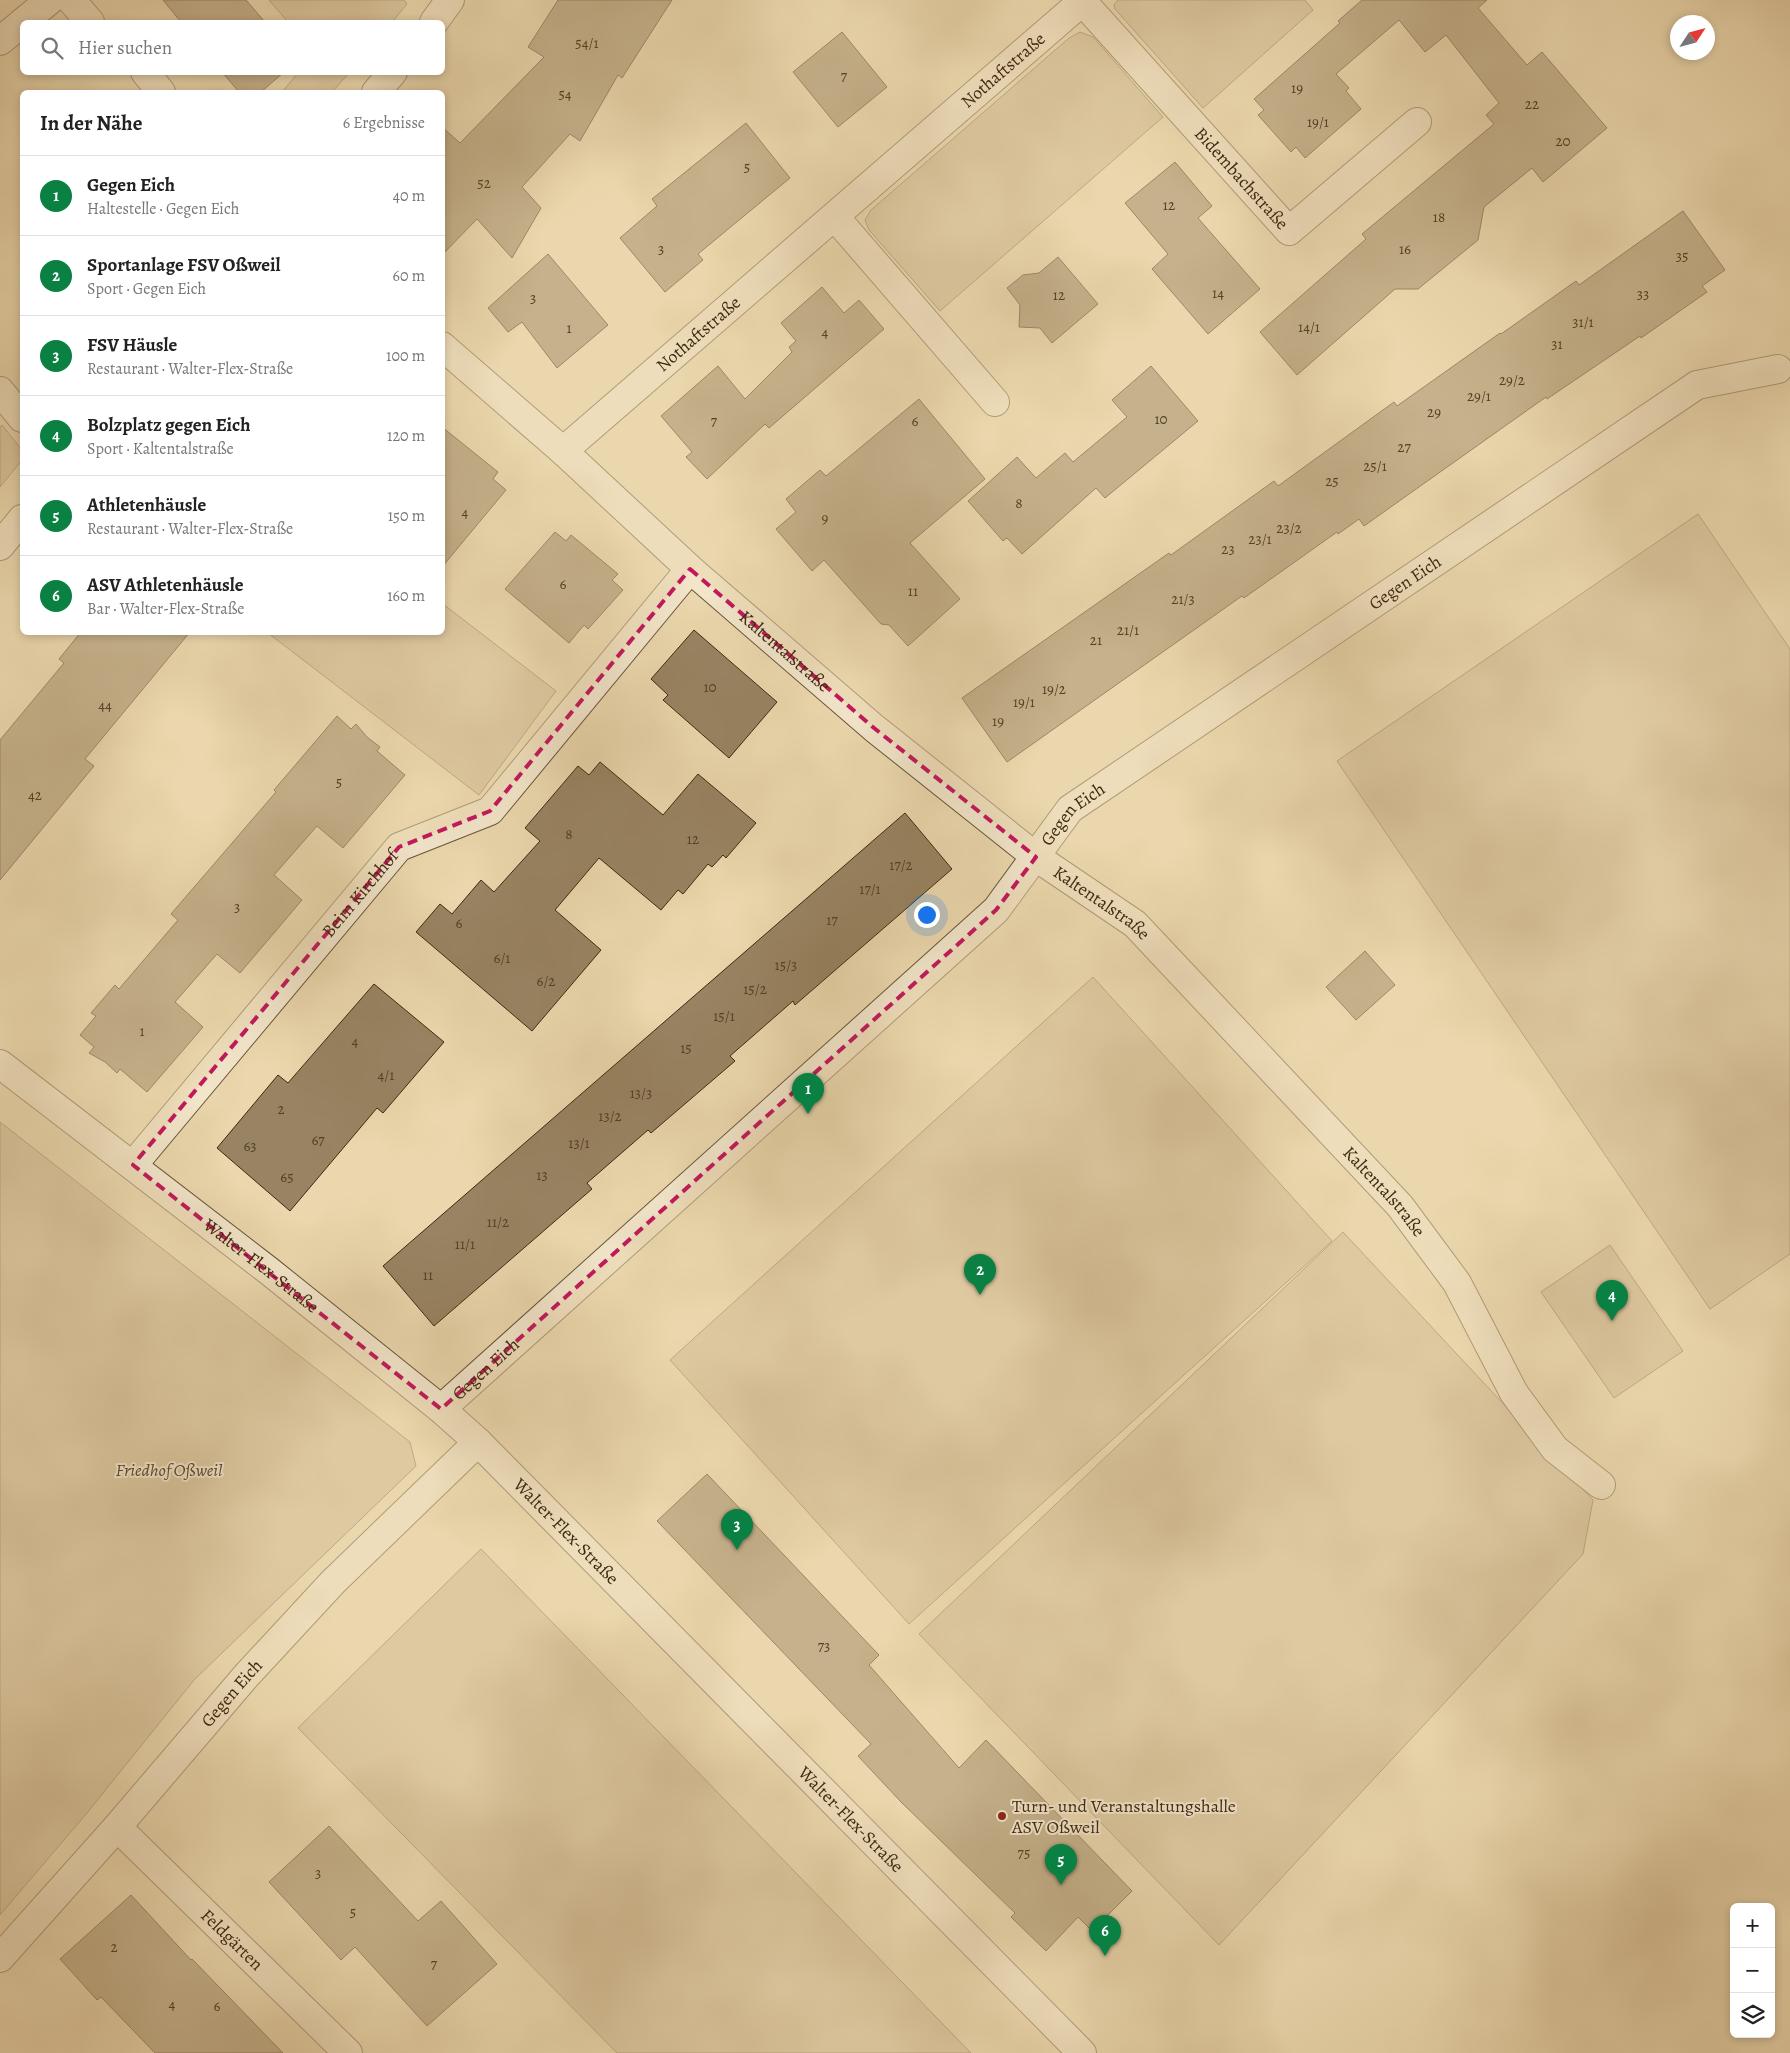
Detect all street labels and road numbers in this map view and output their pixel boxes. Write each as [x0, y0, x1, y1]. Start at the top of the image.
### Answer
street label: Nothaftstraße [956, 27, 1050, 113]
street label: Bidembachstraße [1189, 122, 1294, 235]
street label: Nothaftstraße [651, 291, 746, 377]
street label: Gegen Eich [1364, 549, 1446, 616]
street label: Kaltentalstraße [734, 605, 836, 697]
street label: Gegen Eich [1035, 777, 1110, 851]
street label: Beim Kirchhof [317, 842, 406, 942]
street label: Kaltentalstraße [1049, 860, 1156, 945]
street label: Kaltentalstraße [1338, 1141, 1431, 1242]
street label: Walter-Flex-Straße [198, 1212, 324, 1318]
street label: Gegen Eich [447, 1332, 525, 1405]
street label: Walter-Flex-Straße [508, 1472, 624, 1590]
street label: Gegen Eich [196, 1654, 268, 1732]
street label: Walter-Flex-Straße [792, 1760, 909, 1878]
street label: Feldgärten [196, 1904, 269, 1976]

